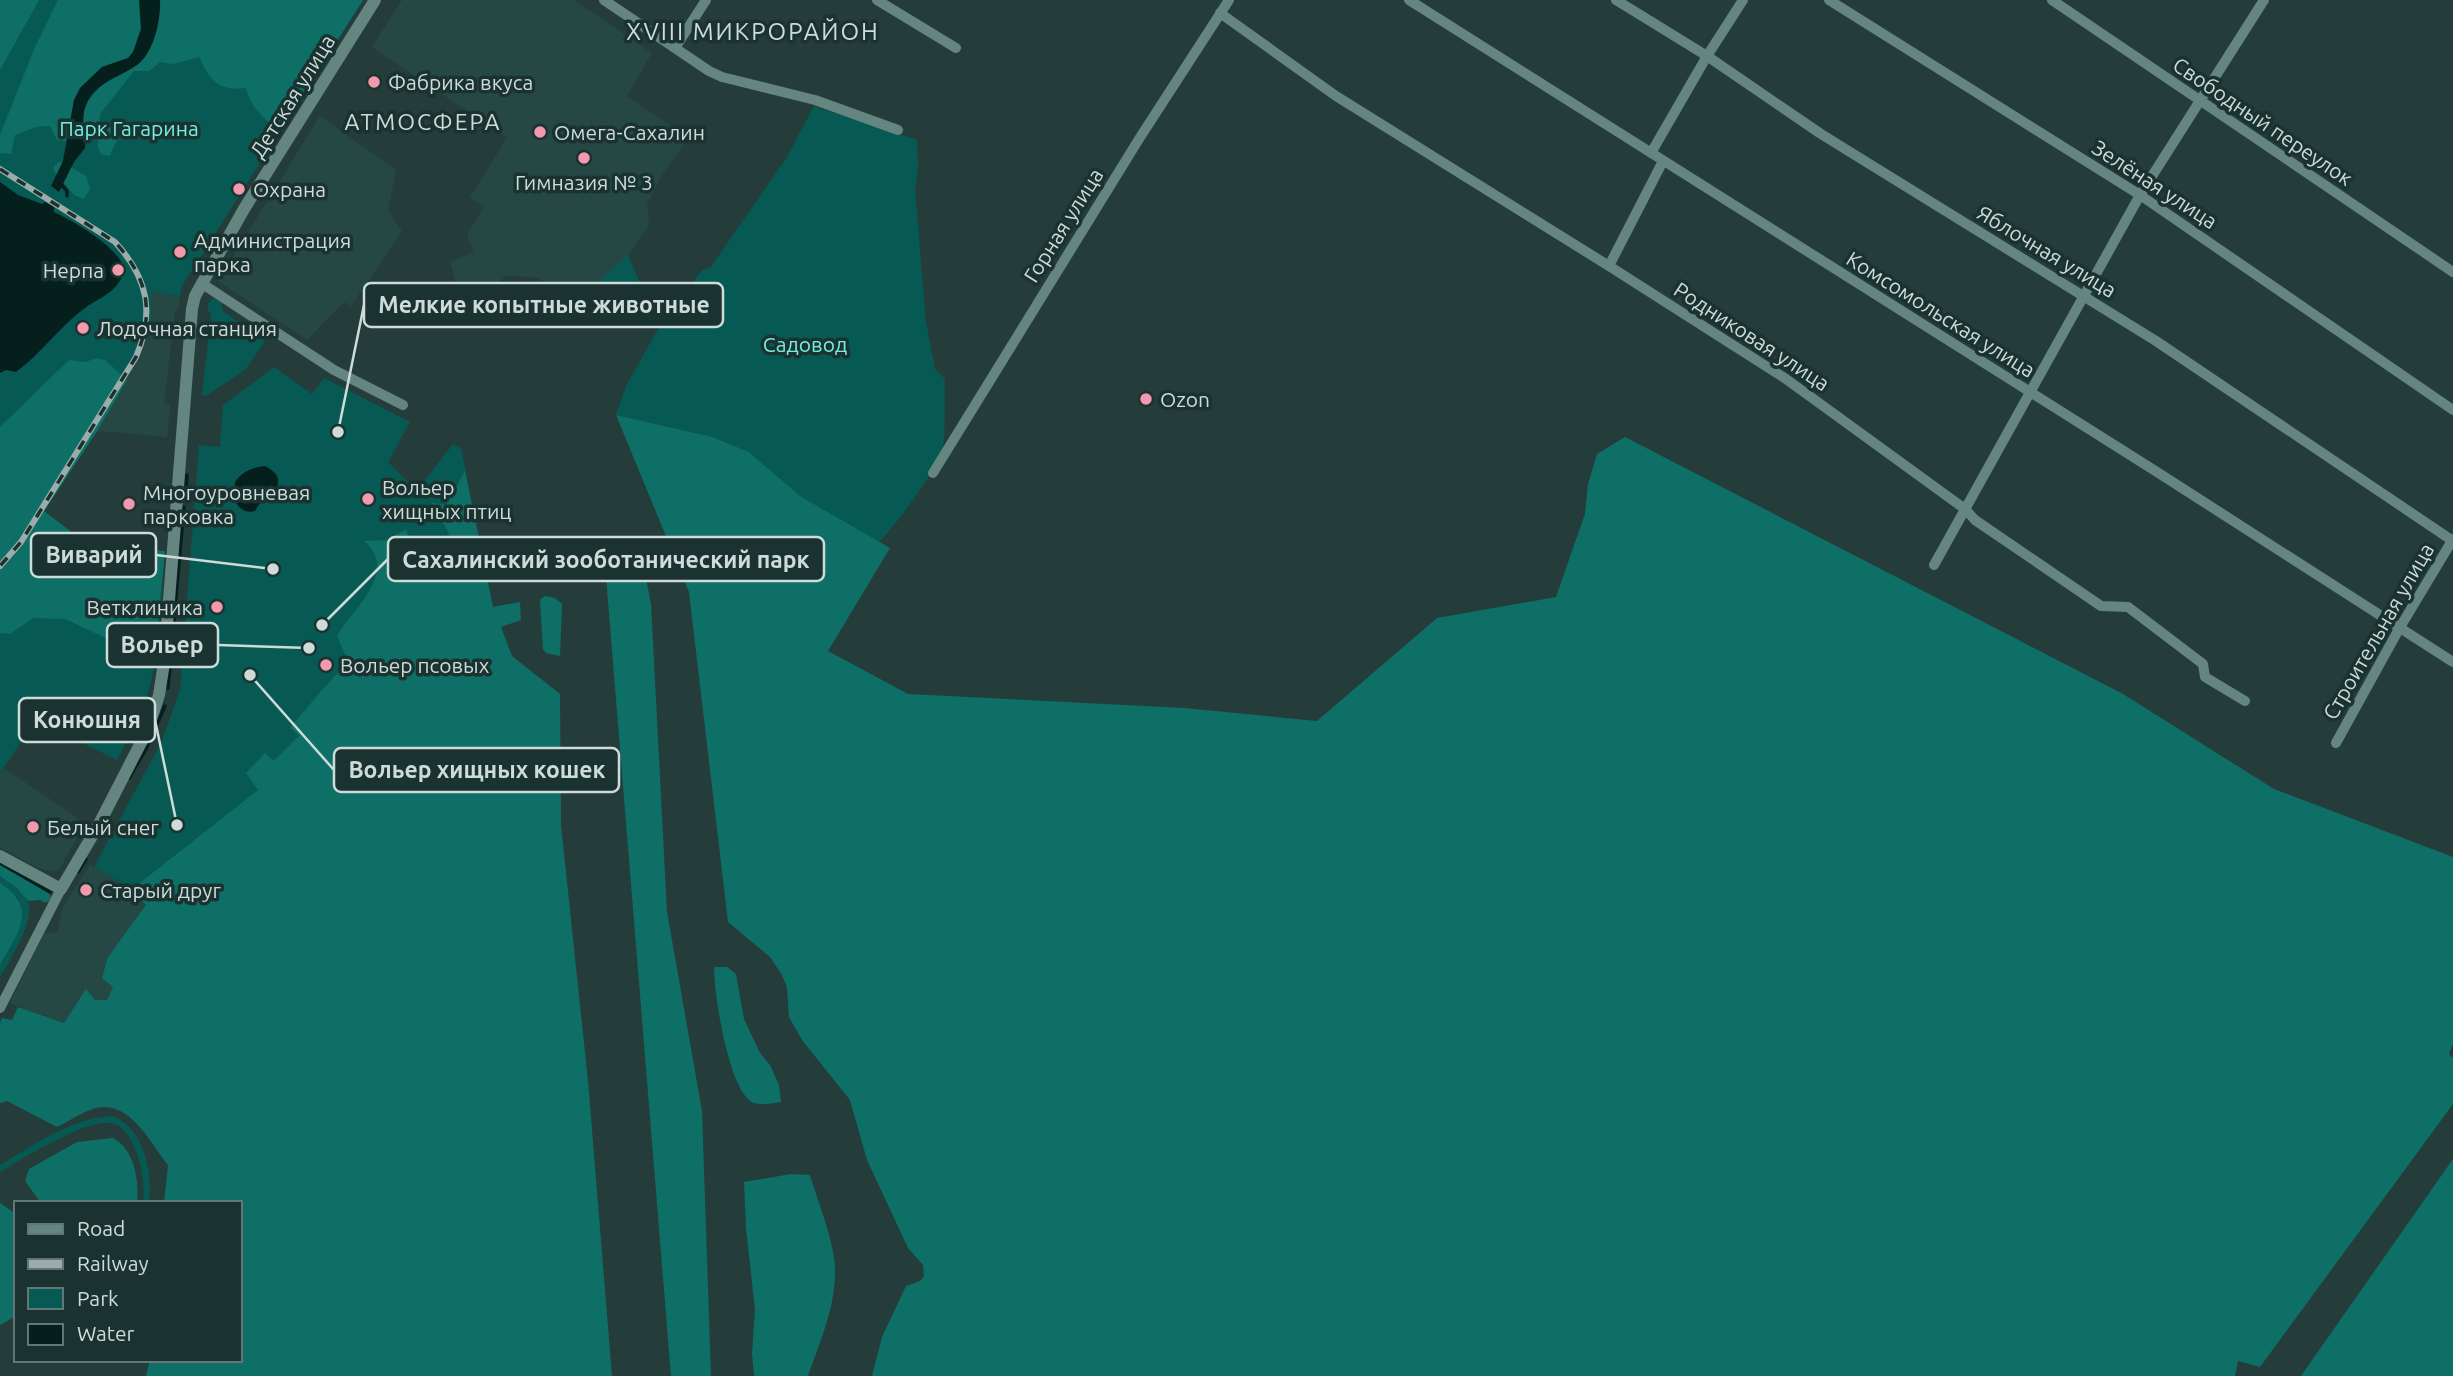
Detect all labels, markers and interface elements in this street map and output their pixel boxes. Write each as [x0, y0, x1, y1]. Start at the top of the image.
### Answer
district label: XVIII МИКРОРАЙОН [626, 17, 880, 45]
street label: Детская улица [245, 30, 339, 162]
street label: Свободный переулок [2169, 52, 2357, 190]
place label: Фабрика вкуса [388, 70, 533, 94]
marker: Фабрика вкуса [366, 74, 382, 90]
district label: АТМОСФЕРА [345, 109, 501, 134]
park label: Парк Гагарина [59, 116, 199, 140]
place label: Омега-Сахалин [554, 120, 705, 144]
marker: Омега-Сахалин [532, 124, 548, 140]
street label: Зелёная улица [2088, 135, 2222, 233]
marker: Гимназия № 3 [576, 150, 592, 166]
street label: Горная улица [1018, 164, 1108, 286]
place label: Гимназия № 3 [515, 170, 653, 194]
place label: Охрана [253, 177, 326, 201]
marker: Охрана [231, 181, 247, 197]
street label: Яблочная улица [1973, 200, 2121, 302]
place label: Администрация парка [194, 228, 351, 276]
marker: Администрация парка [172, 244, 188, 260]
street label: Комсомольская улица [1842, 246, 2040, 382]
place label: Нерпа [43, 258, 104, 282]
marker: Нерпа [110, 262, 126, 278]
street label: Родниковая улица [1670, 277, 1834, 395]
callout: Мелкие копытные животные [364, 283, 723, 327]
text: Мелкие копытные животные [378, 292, 710, 317]
place label: Лодочная станция [97, 316, 277, 340]
marker: Лодочная станция [75, 320, 91, 336]
park label: Садовод [763, 332, 847, 356]
place label: Ozon [1160, 387, 1210, 411]
marker: Ozon [1138, 391, 1154, 407]
place label: Вольер хищных птиц [382, 475, 512, 523]
place label: Многоуровневая парковка [143, 480, 310, 528]
marker: Вольер хищных птиц [360, 491, 376, 507]
marker: Многоуровневая парковка [121, 496, 137, 512]
callout: Виварий [31, 533, 156, 577]
callout: Сахалинский зооботанический парк [388, 537, 824, 581]
street label: Строительная улица [2318, 539, 2438, 723]
text: Виварий [45, 542, 143, 567]
text: Сахалинский зооботанический парк [402, 547, 810, 572]
place label: Ветклиника [86, 595, 203, 619]
marker: Ветклиника [209, 599, 225, 615]
callout: Вольер [107, 623, 218, 667]
text: Вольер [120, 632, 204, 657]
place label: Вольер псовых [340, 653, 490, 677]
marker: Вольер псовых [318, 657, 334, 673]
callout: Конюшня [19, 698, 155, 742]
text: Конюшня [33, 707, 141, 732]
callout: Вольер хищных кошек [334, 748, 619, 792]
text: Вольер хищных кошек [348, 757, 606, 782]
place label: Белый снег [47, 815, 159, 839]
marker: Белый снег [25, 819, 41, 835]
place label: Старый друг [100, 878, 221, 902]
marker: Старый друг [78, 882, 94, 898]
legend [14, 1201, 242, 1362]
text: Road [77, 1216, 125, 1240]
text: Railway [77, 1251, 149, 1275]
text: Park [77, 1286, 119, 1310]
text: Water [77, 1321, 135, 1345]

